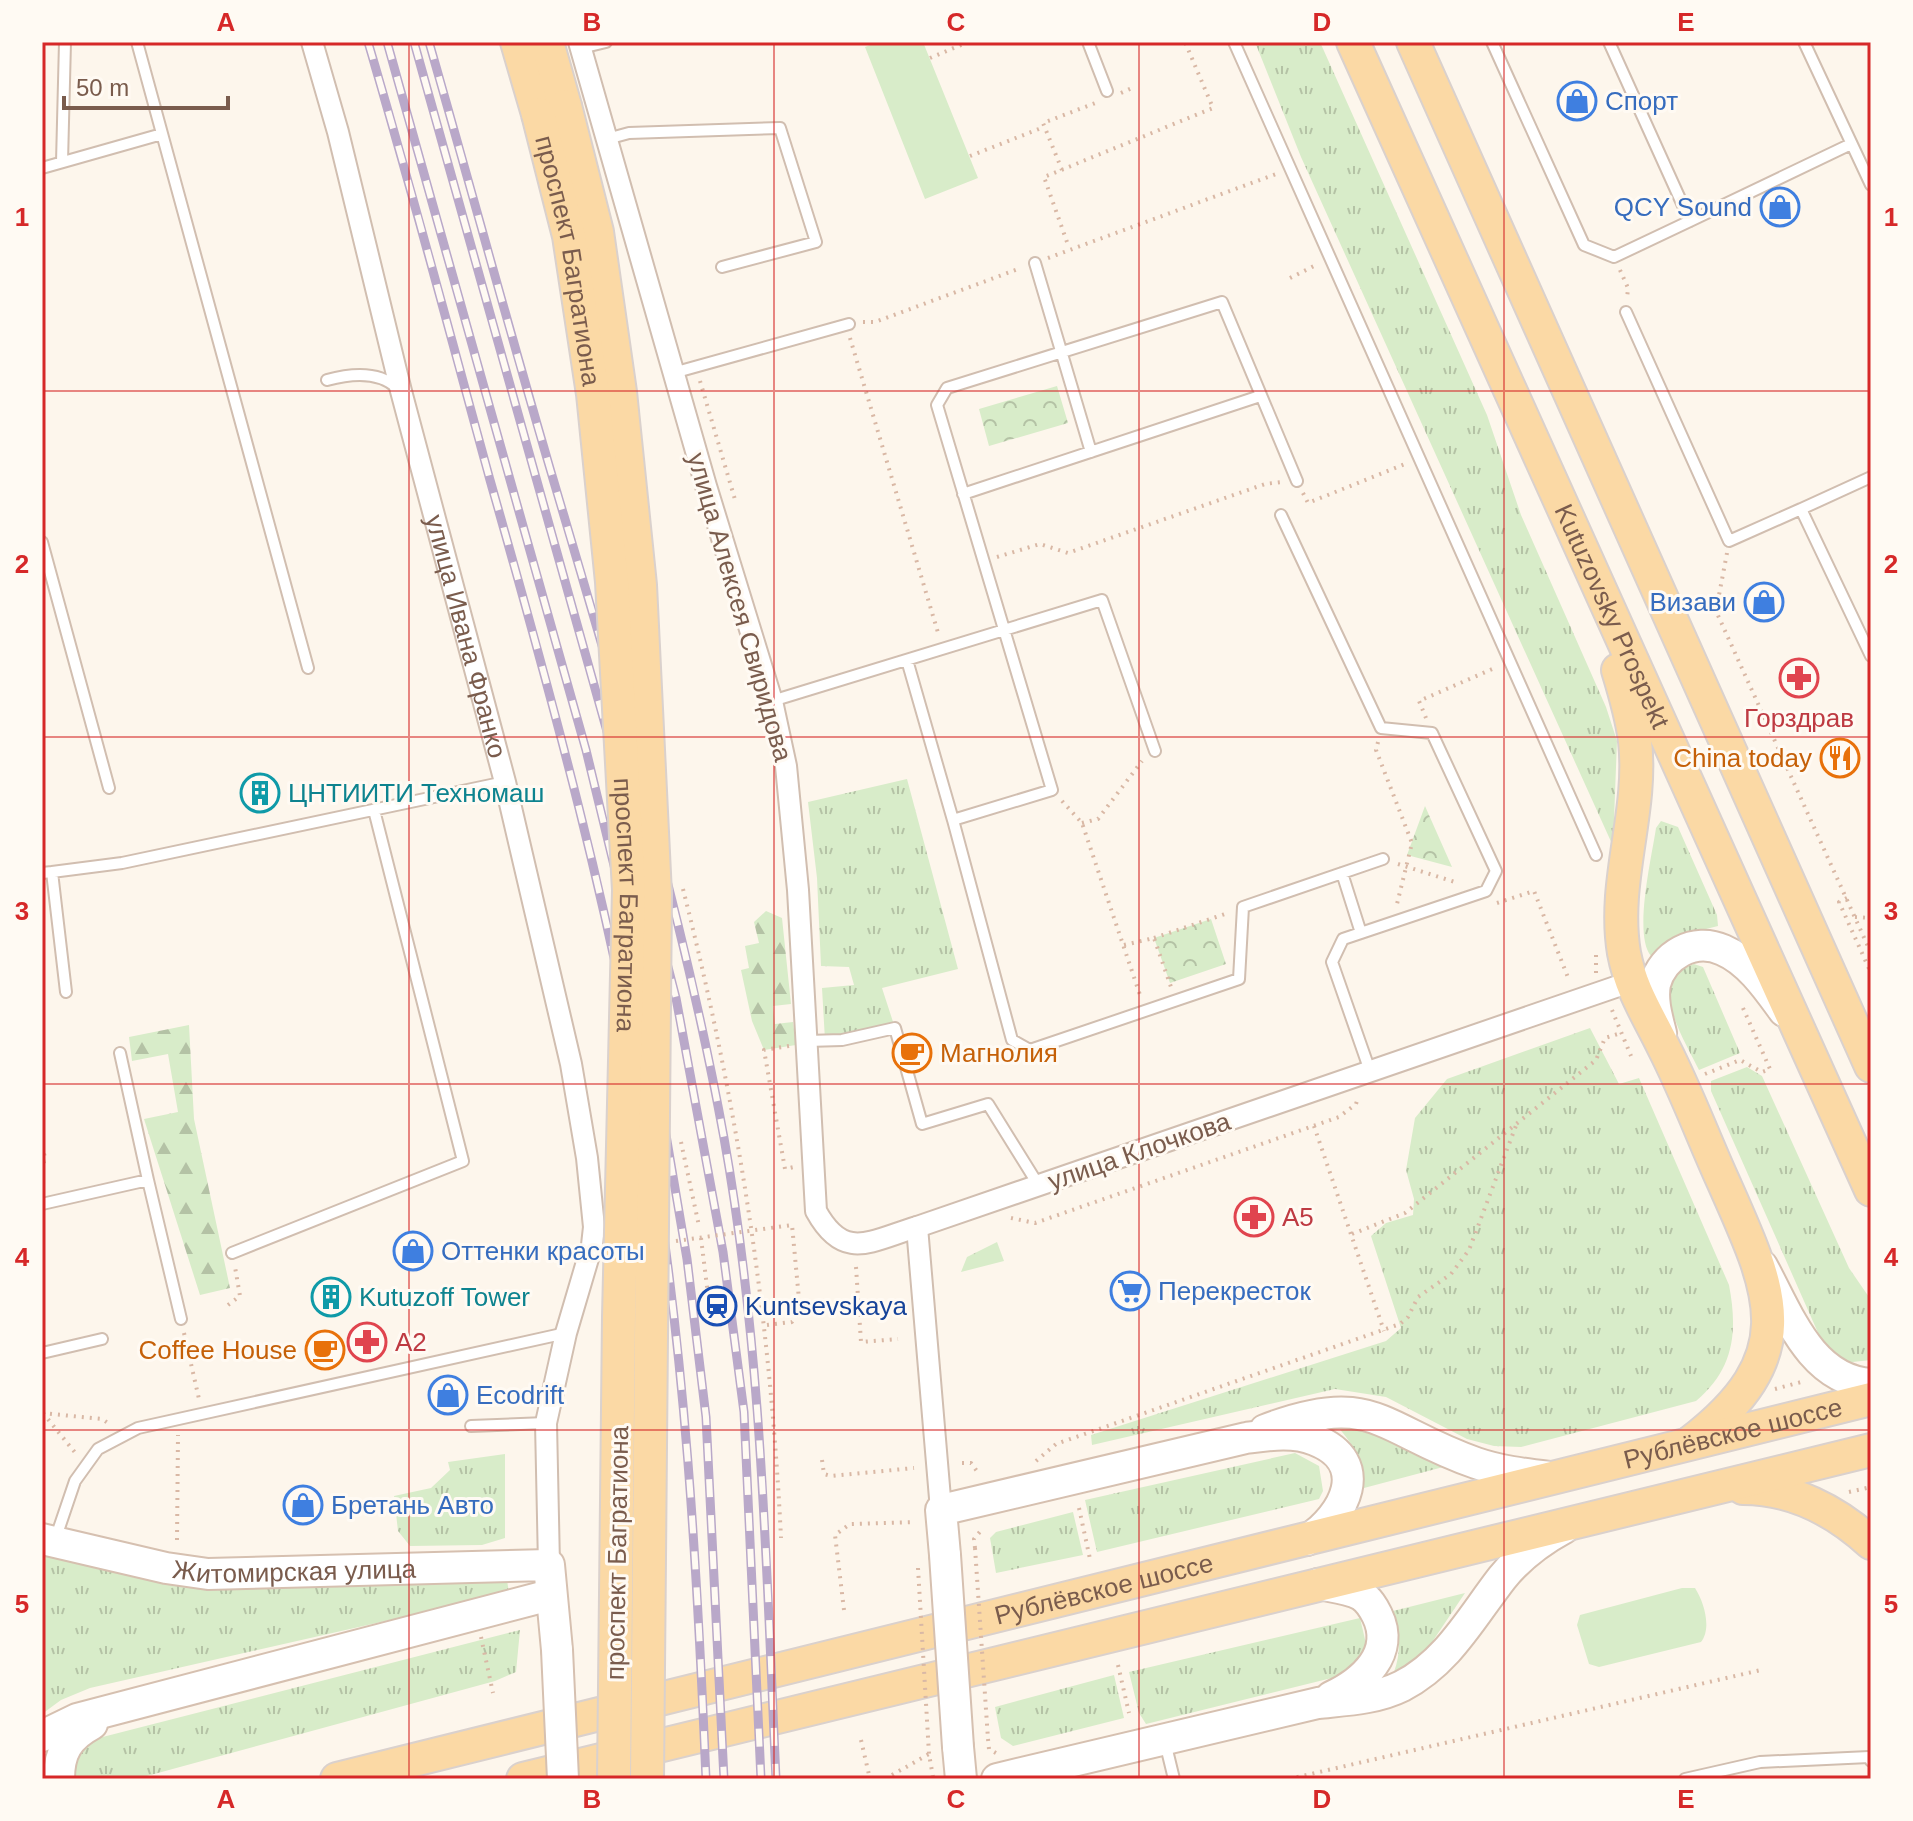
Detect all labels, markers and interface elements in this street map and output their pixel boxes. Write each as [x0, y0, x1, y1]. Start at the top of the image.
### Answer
text: A [217, 7, 236, 37]
text: B [583, 7, 601, 37]
text: C [947, 7, 966, 37]
text: D [1313, 7, 1331, 37]
text: E [1677, 7, 1695, 37]
scale bar [64, 60, 228, 110]
text: 50 m [76, 74, 129, 101]
shop icon: Спорт [1556, 80, 1598, 122]
place label: Спорт [1605, 86, 1678, 116]
street label: проспект Багратиона [529, 132, 607, 388]
shop icon: QCY Sound [1759, 186, 1801, 228]
place label: QCY Sound [1614, 192, 1752, 222]
text: 1 [15, 202, 29, 232]
text: 1 [1884, 202, 1898, 232]
street label: улица Алексея Свиридова [682, 449, 799, 765]
street label: Kutuzovsky Prospekt [1548, 499, 1676, 734]
street label: улица Ивана Франко [420, 511, 513, 761]
text: 2 [15, 549, 29, 579]
text: 2 [1884, 549, 1898, 579]
shop icon: Визави [1743, 581, 1785, 623]
place label: Визави [1649, 587, 1736, 617]
pharmacy icon: Горздрав [1778, 657, 1820, 699]
place label: Горздрав [1744, 703, 1854, 733]
restaurant icon: China today [1819, 737, 1861, 779]
place label: China today [1673, 743, 1812, 773]
building icon: ЦНТИИТИ Техномаш [239, 772, 281, 814]
street label: проспект Багратиона [608, 777, 644, 1033]
place label: ЦНТИИТИ Техномаш [288, 778, 544, 808]
text: 3 [15, 896, 29, 926]
text: 3 [1884, 896, 1898, 926]
cafe icon: Магнолия [891, 1032, 933, 1074]
place label: Магнолия [940, 1038, 1058, 1068]
street label: улица Клочкова [1044, 1106, 1235, 1196]
pharmacy icon: А5 [1233, 1196, 1275, 1238]
place label: А5 [1282, 1202, 1314, 1232]
shop icon: Оттенки красоты [392, 1230, 434, 1272]
place label: Оттенки красоты [441, 1236, 645, 1266]
text: 4 [15, 1242, 30, 1272]
text: 4 [1884, 1242, 1899, 1272]
supermarket icon: Перекресток [1109, 1270, 1151, 1312]
building icon: Kutuzoff Tower [310, 1276, 352, 1318]
place label: Перекресток [1158, 1276, 1311, 1306]
place label: Kutuzoff Tower [359, 1282, 530, 1312]
station icon: Kuntsevskaya [696, 1285, 738, 1327]
place label: Kuntsevskaya [745, 1291, 907, 1321]
pharmacy icon: А2 [346, 1321, 388, 1363]
place label: А2 [395, 1327, 427, 1357]
cafe icon: Coffee House [304, 1329, 346, 1371]
place label: Coffee House [138, 1335, 297, 1365]
shop icon: Ecodrift [427, 1374, 469, 1416]
place label: Ecodrift [476, 1380, 565, 1410]
street label: Рублёвское шоссе [1620, 1392, 1845, 1475]
street label: проспект Багратиона [600, 1425, 634, 1680]
shop icon: Бретань Авто [282, 1484, 324, 1526]
place label: Бретань Авто [331, 1490, 494, 1520]
street label: Рублёвское шоссе [991, 1548, 1216, 1631]
street label: Житомирская улица [171, 1554, 417, 1589]
text: 5 [15, 1589, 29, 1619]
text: 5 [1884, 1589, 1898, 1619]
text: A [217, 1784, 236, 1814]
text: B [583, 1784, 601, 1814]
text: C [947, 1784, 966, 1814]
text: D [1313, 1784, 1331, 1814]
text: E [1677, 1784, 1695, 1814]

